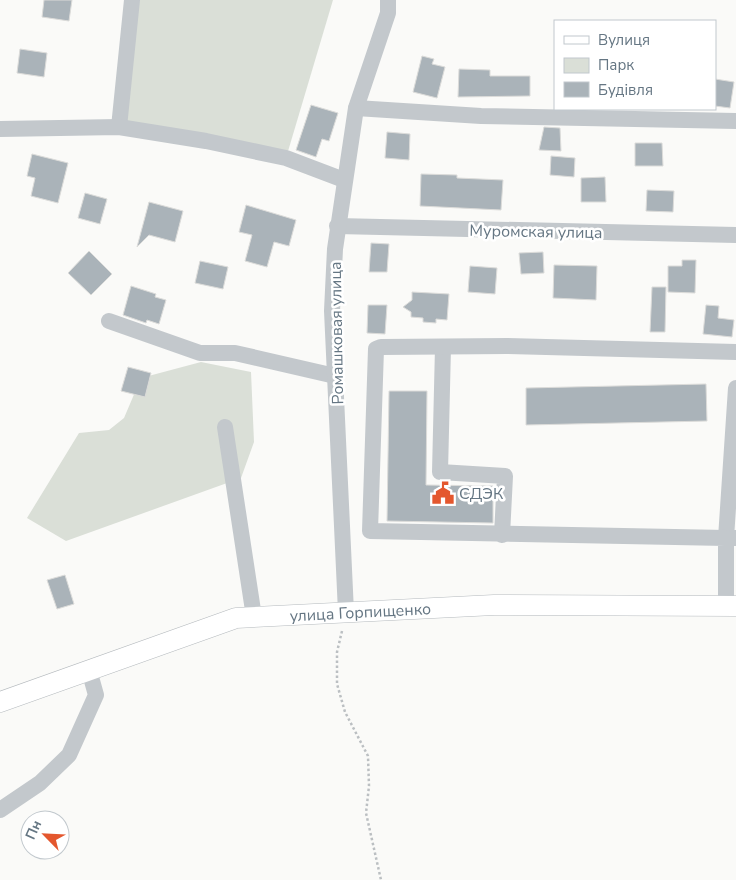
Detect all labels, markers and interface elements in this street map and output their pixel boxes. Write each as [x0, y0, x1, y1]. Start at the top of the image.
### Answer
legend [554, 20, 716, 110]
text: Вулиця [598, 30, 650, 50]
text: Парк [598, 55, 634, 75]
text: Будівля [598, 80, 653, 100]
street label: Муромская улица [469, 220, 603, 244]
street label: Ромашковая улица [325, 261, 349, 405]
public building icon: СДЭК [430, 480, 456, 506]
place label: СДЭК [459, 483, 504, 505]
street label: улица Горпищенко [289, 598, 432, 627]
north arrow [20, 810, 70, 860]
text: Пн [21, 817, 46, 843]

